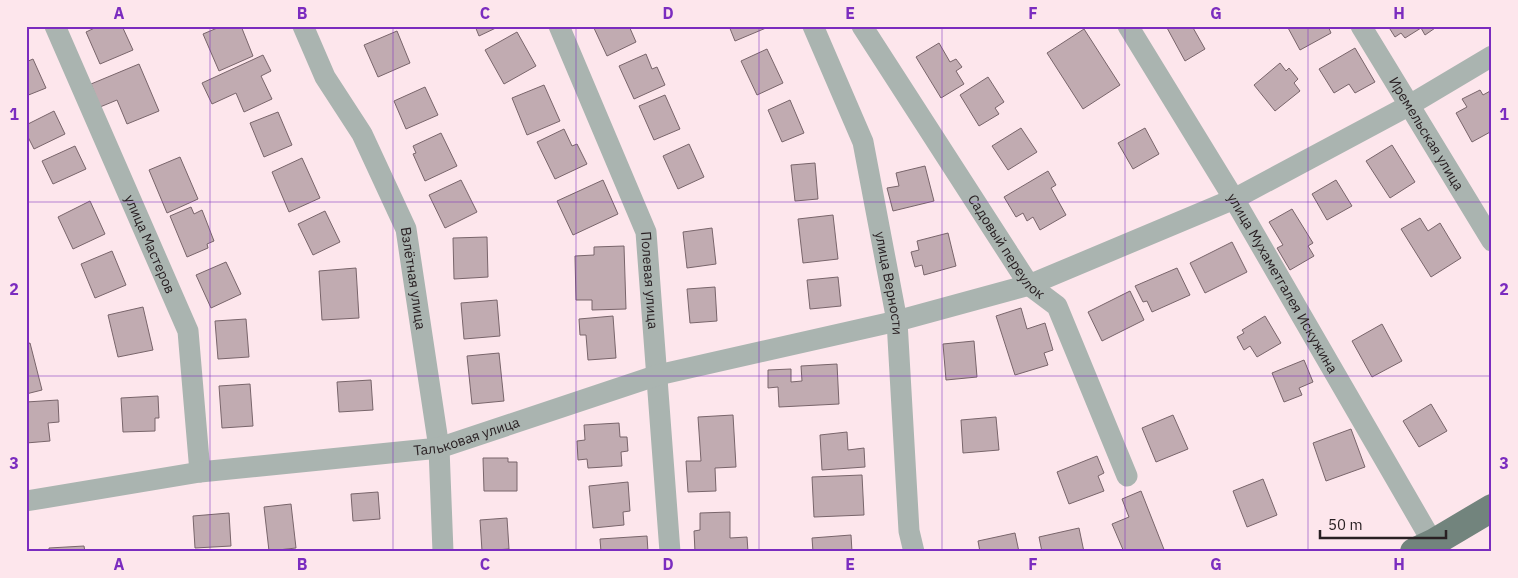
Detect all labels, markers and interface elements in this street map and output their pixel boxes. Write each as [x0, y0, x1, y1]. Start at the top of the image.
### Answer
text: A [114, 3, 125, 23]
text: B [297, 3, 308, 23]
text: C [480, 3, 490, 23]
text: D [662, 3, 674, 23]
text: E [845, 3, 855, 23]
text: F [1028, 3, 1038, 23]
text: G [1210, 3, 1222, 23]
text: H [1393, 3, 1405, 23]
street label: Иремельская улица [1385, 73, 1468, 194]
text: 1 [9, 104, 19, 124]
text: 1 [1499, 104, 1509, 124]
street label: улица Мухаметгалея Искужина [1223, 190, 1342, 377]
street label: Садовый переулок [964, 191, 1049, 303]
street label: улица Мастеров [121, 192, 180, 296]
street label: Взлётная улица [397, 226, 430, 331]
street label: улица Верности [871, 230, 907, 336]
street label: Полевая улица [637, 231, 662, 330]
text: 2 [9, 279, 19, 299]
text: 2 [1499, 279, 1509, 299]
street label: Тальковая улица [413, 413, 522, 460]
text: 3 [9, 453, 19, 473]
text: 3 [1499, 453, 1509, 473]
scale bar [1320, 508, 1447, 540]
text: 50 m [1328, 515, 1363, 534]
text: A [114, 554, 125, 574]
text: B [297, 554, 308, 574]
text: C [480, 554, 490, 574]
text: D [662, 554, 674, 574]
text: E [845, 554, 855, 574]
text: F [1028, 554, 1038, 574]
text: G [1210, 554, 1222, 574]
text: H [1393, 554, 1405, 574]

